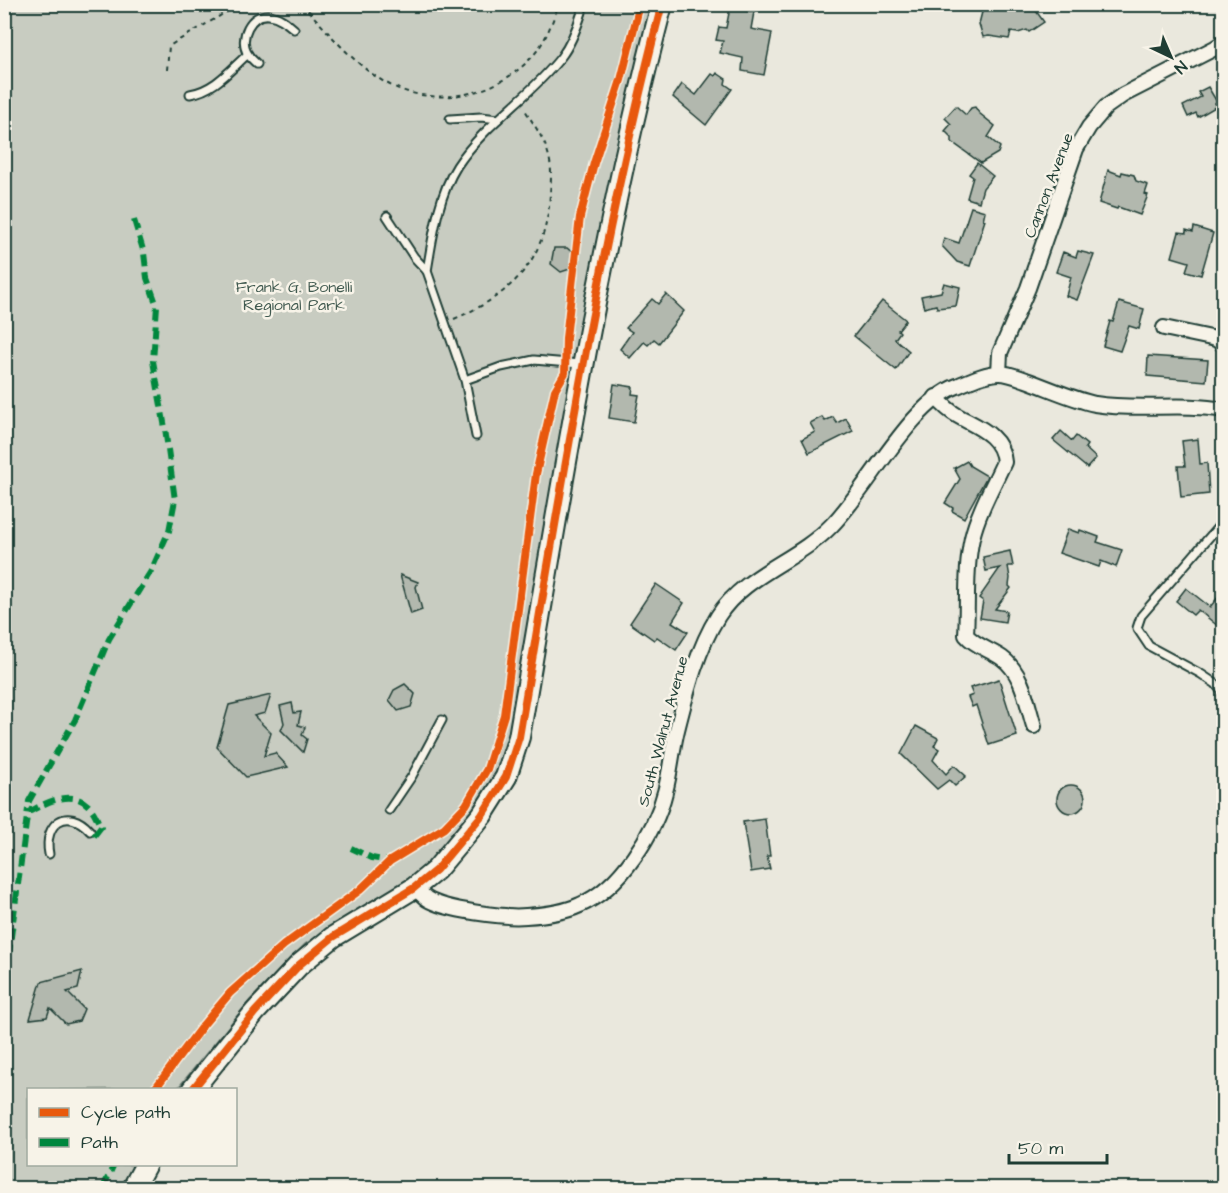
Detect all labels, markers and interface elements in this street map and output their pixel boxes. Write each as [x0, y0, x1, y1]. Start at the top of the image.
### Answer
north arrow [1141, 27, 1201, 87]
text: N [1169, 56, 1192, 78]
street label: Cannon Avenue [1019, 129, 1079, 241]
park label: Frank G. Bonelli Regional Park [236, 276, 353, 317]
street label: South Walnut Avenue [632, 653, 694, 809]
legend [27, 1088, 237, 1166]
text: Cycle path [81, 1100, 170, 1126]
scale bar [1009, 1127, 1106, 1165]
text: Path [81, 1130, 118, 1155]
text: 50 m [1018, 1136, 1063, 1161]

